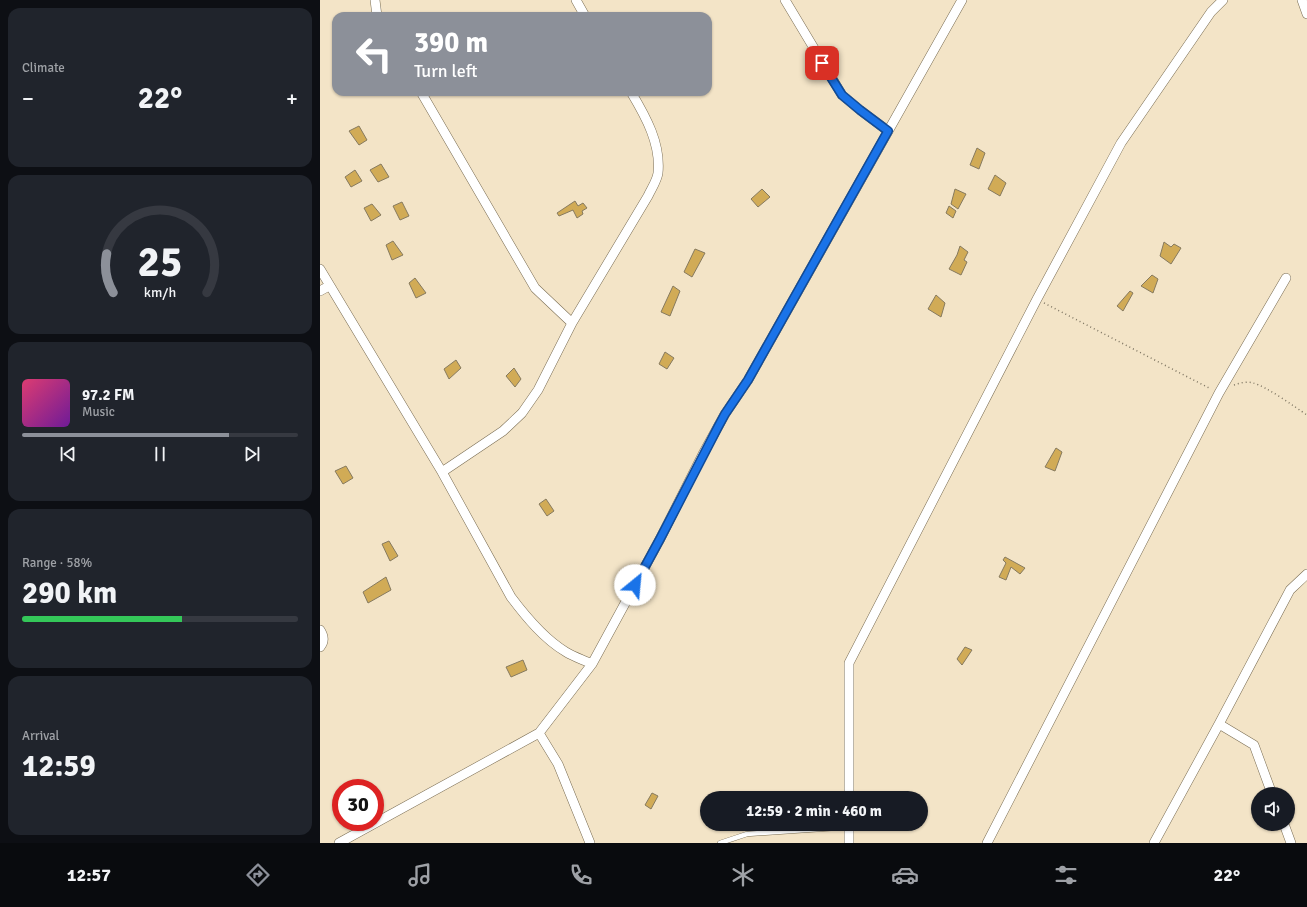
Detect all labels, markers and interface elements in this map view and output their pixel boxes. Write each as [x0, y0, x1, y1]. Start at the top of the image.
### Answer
text: 390 m [414, 26, 488, 60]
icon: left [348, 28, 400, 80]
pin [805, 46, 839, 80]
icon: arrive [811, 52, 833, 74]
text: Climate [22, 60, 65, 76]
text: Turn left [414, 60, 477, 82]
text: 22° [138, 80, 182, 117]
text: − [22, 85, 34, 112]
text: + [286, 85, 298, 112]
text: 25 [138, 236, 182, 287]
text: km/h [144, 283, 176, 300]
text: 97.2 FM [82, 386, 134, 404]
text: Music [82, 404, 115, 420]
icon: previous [57, 443, 79, 465]
icon: pause [149, 443, 171, 465]
icon: next [241, 443, 263, 465]
text: Range · 58% [22, 555, 92, 571]
position arrow [614, 564, 656, 606]
text: 290 km [22, 575, 117, 612]
text: Arrival [22, 728, 59, 744]
text: 12:59 [22, 748, 96, 785]
speed limit sign: 30 [332, 779, 384, 831]
map controls [1251, 787, 1295, 831]
button: sound [1251, 787, 1295, 831]
text: 12:59 · 2 min · 460 m [746, 802, 882, 820]
icon: directions [244, 861, 272, 889]
icon: music [406, 861, 434, 889]
icon: phone [567, 861, 595, 889]
icon: climate [729, 861, 757, 889]
icon: car [891, 861, 919, 889]
icon: filters [1052, 861, 1080, 889]
text: 12:57 [67, 864, 111, 886]
text: 22° [1214, 864, 1240, 886]

